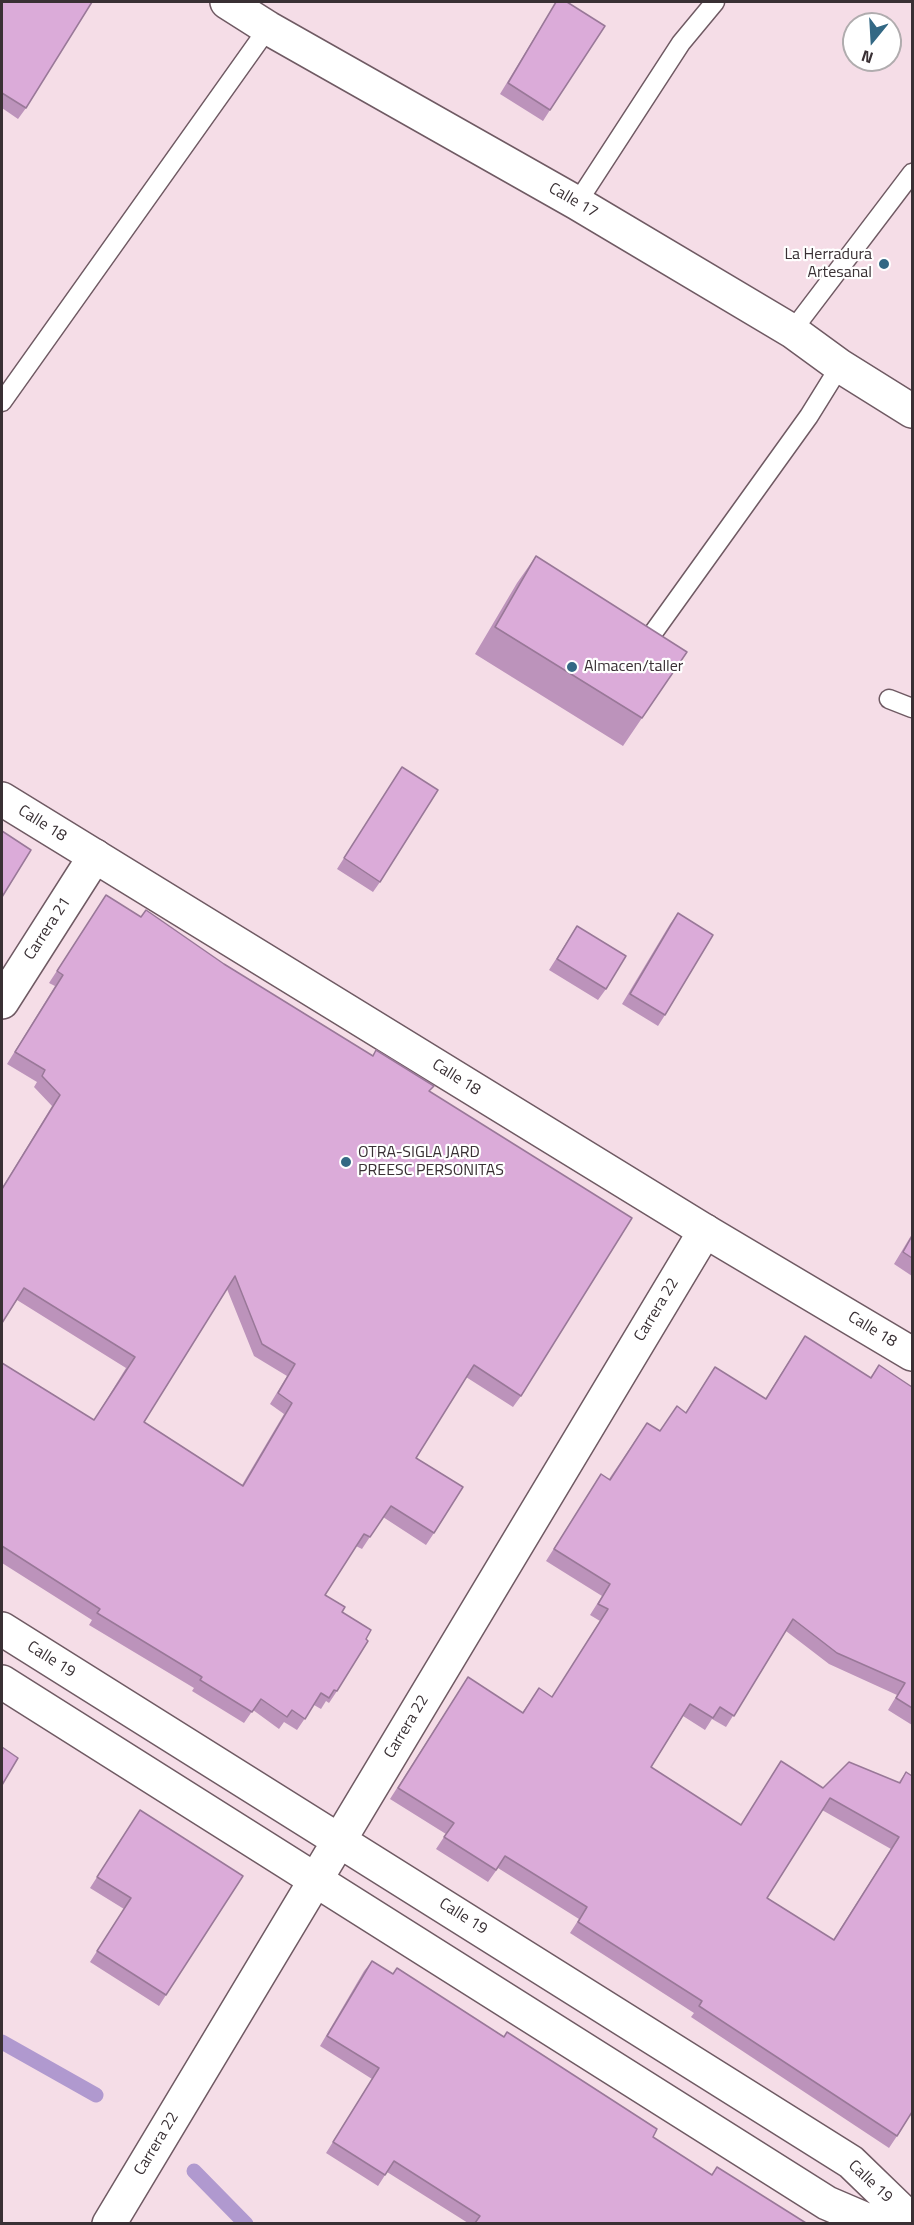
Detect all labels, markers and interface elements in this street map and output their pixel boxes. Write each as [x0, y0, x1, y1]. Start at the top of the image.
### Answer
north arrow [842, 12, 902, 72]
text: N [858, 44, 876, 70]
street label: Calle 17 [545, 179, 601, 223]
place label: La Herradura Artesanal [784, 245, 872, 283]
marker: La Herradura Artesanal [877, 257, 891, 271]
place label: Almacen/taller [584, 657, 683, 677]
marker: Almacen/taller [565, 660, 579, 674]
street label: Calle 18 [14, 802, 70, 846]
street label: Carrera 21 [21, 894, 75, 964]
street label: Calle 18 [428, 1056, 484, 1100]
place label: OTRA-SIGLA JARD PREESC PERSONITAS [358, 1143, 504, 1181]
marker: OTRA-SIGLA JARD PREESC PERSONITAS [339, 1155, 353, 1169]
street label: Carrera 22 [631, 1275, 683, 1345]
street label: Calle 18 [844, 1308, 900, 1352]
street label: Calle 19 [23, 1638, 79, 1682]
street label: Carrera 22 [381, 1692, 433, 1762]
street label: Calle 19 [435, 1895, 491, 1939]
street label: Carrera 22 [131, 2109, 183, 2179]
street label: Calle 19 [844, 2157, 896, 2207]

